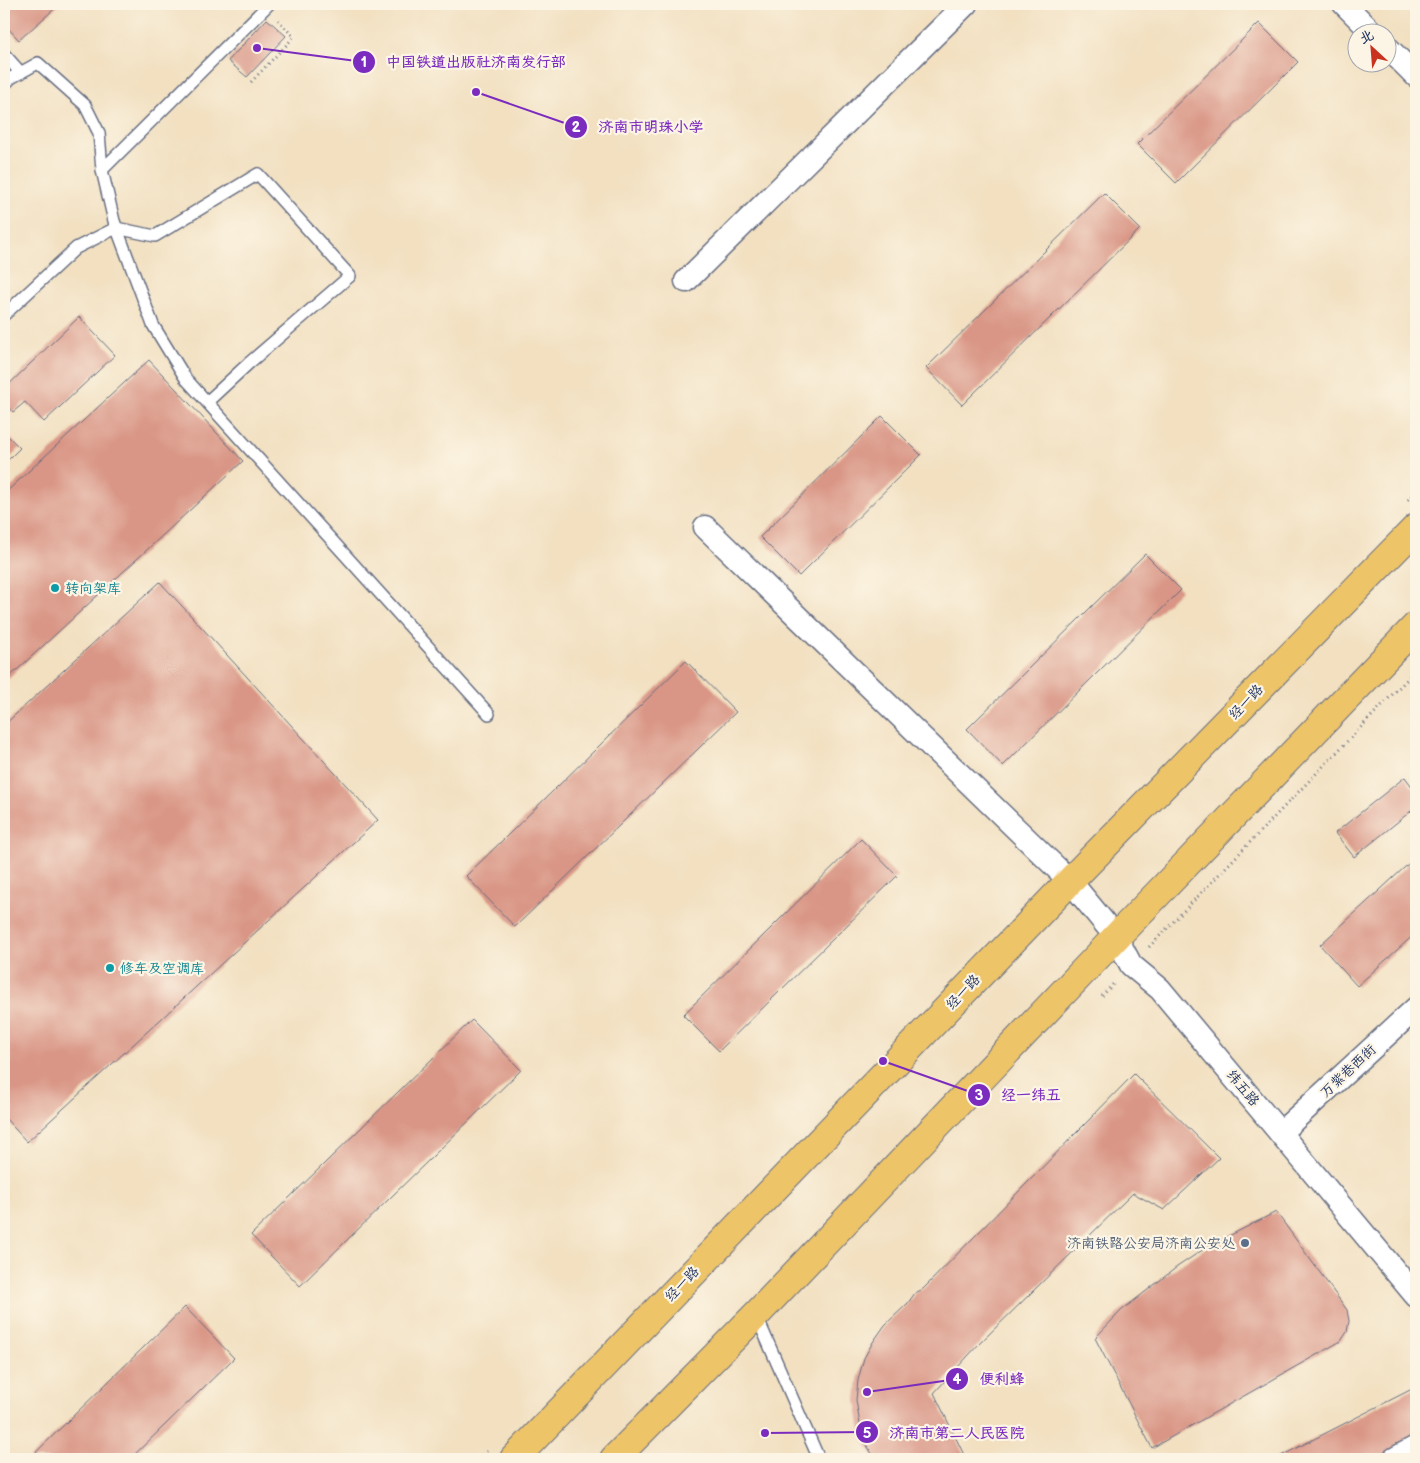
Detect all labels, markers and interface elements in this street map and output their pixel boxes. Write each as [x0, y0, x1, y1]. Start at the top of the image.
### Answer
north arrow [1348, 22, 1398, 72]
text: 北 [1357, 26, 1377, 47]
callout: 中国铁道出版社济南发行部 [351, 47, 576, 77]
text: 1 [361, 53, 367, 72]
text: 中国铁道出版社济南发行部 [386, 53, 566, 72]
callout: 济南市明珠小学 [564, 112, 714, 142]
text: 2 [572, 118, 581, 137]
text: 济南市明珠小学 [598, 118, 704, 137]
place label: 转向架库 [65, 580, 121, 597]
marker: 转向架库 [49, 582, 61, 594]
street label: 经一路 [1225, 681, 1267, 723]
place label: 修车及空调库 [120, 960, 204, 977]
marker: 修车及空调库 [104, 962, 116, 974]
street label: 经一路 [942, 971, 984, 1013]
street label: 万紫巷西街 [1317, 1041, 1379, 1101]
street label: 纬五路 [1223, 1066, 1263, 1110]
callout: 经一纬五 [966, 1080, 1071, 1110]
text: 3 [975, 1086, 984, 1105]
text: 经一纬五 [1001, 1086, 1061, 1105]
place label: 济南铁路公安局济南公安处 [1067, 1235, 1235, 1252]
marker: 济南铁路公安局济南公安处 [1239, 1237, 1251, 1249]
street label: 经一路 [661, 1263, 703, 1305]
callout: 便利蜂 [945, 1364, 1035, 1394]
text: 4 [953, 1370, 962, 1389]
text: 便利蜂 [979, 1370, 1025, 1389]
callout: 济南市第二人民医院 [854, 1417, 1034, 1447]
text: 5 [863, 1424, 872, 1443]
text: 济南市第二人民医院 [889, 1424, 1025, 1443]

